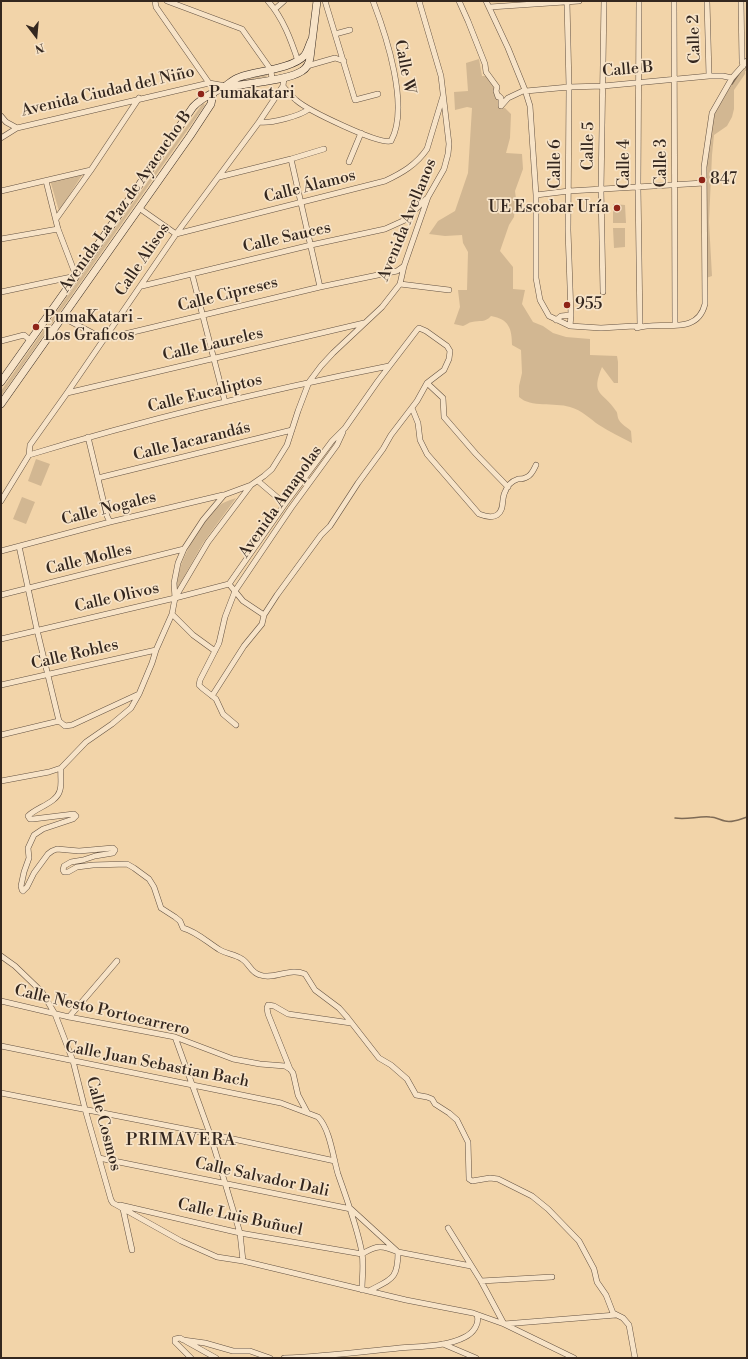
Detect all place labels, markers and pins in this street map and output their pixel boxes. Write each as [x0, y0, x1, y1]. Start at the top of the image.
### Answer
place label: Pumakatari [209, 84, 295, 104]
marker: Pumakatari [196, 89, 206, 99]
place label: 847 [710, 170, 737, 190]
marker: 847 [697, 175, 707, 185]
place label: UE Escobar Uría [488, 198, 609, 218]
marker: UE Escobar Uría [612, 203, 622, 213]
place label: 955 [575, 295, 602, 315]
marker: 955 [562, 300, 572, 310]
place label: PumaKatari - Los Graficos [44, 308, 143, 346]
marker: PumaKatari - Los Graficos [31, 322, 41, 332]

